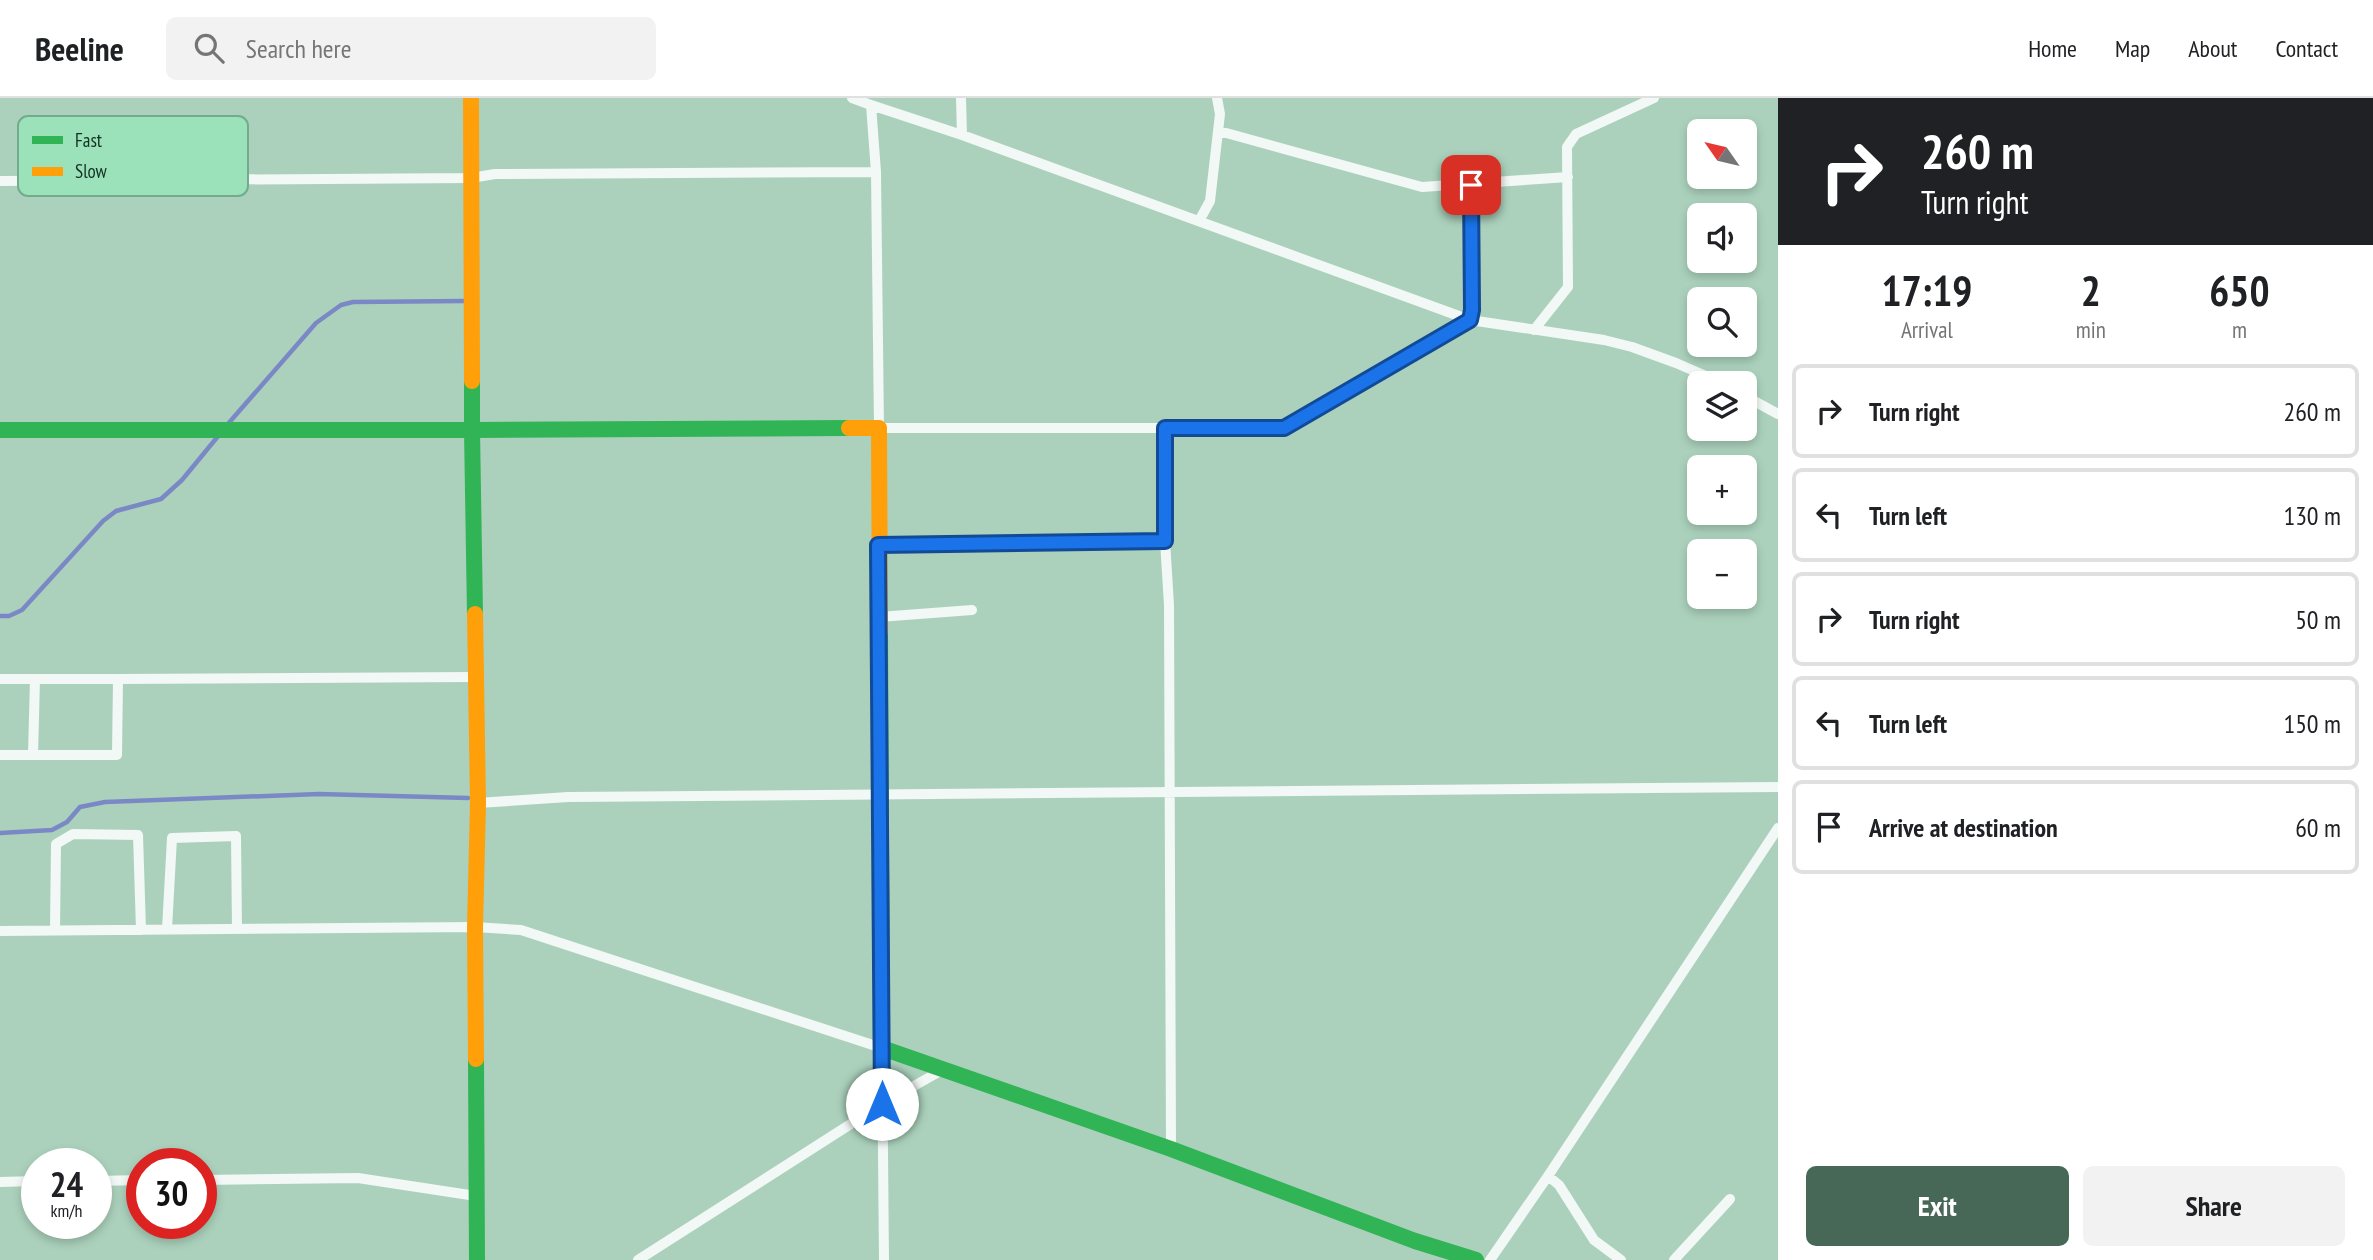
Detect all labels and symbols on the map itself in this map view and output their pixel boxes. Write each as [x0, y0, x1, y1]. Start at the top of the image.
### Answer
legend [18, 116, 248, 196]
north arrow [1687, 119, 1757, 189]
text: Fast [75, 128, 103, 152]
pin [1441, 155, 1501, 215]
text: Slow [75, 159, 108, 183]
position arrow [845, 1067, 919, 1141]
speed limit sign: 30 [126, 1148, 217, 1239]

